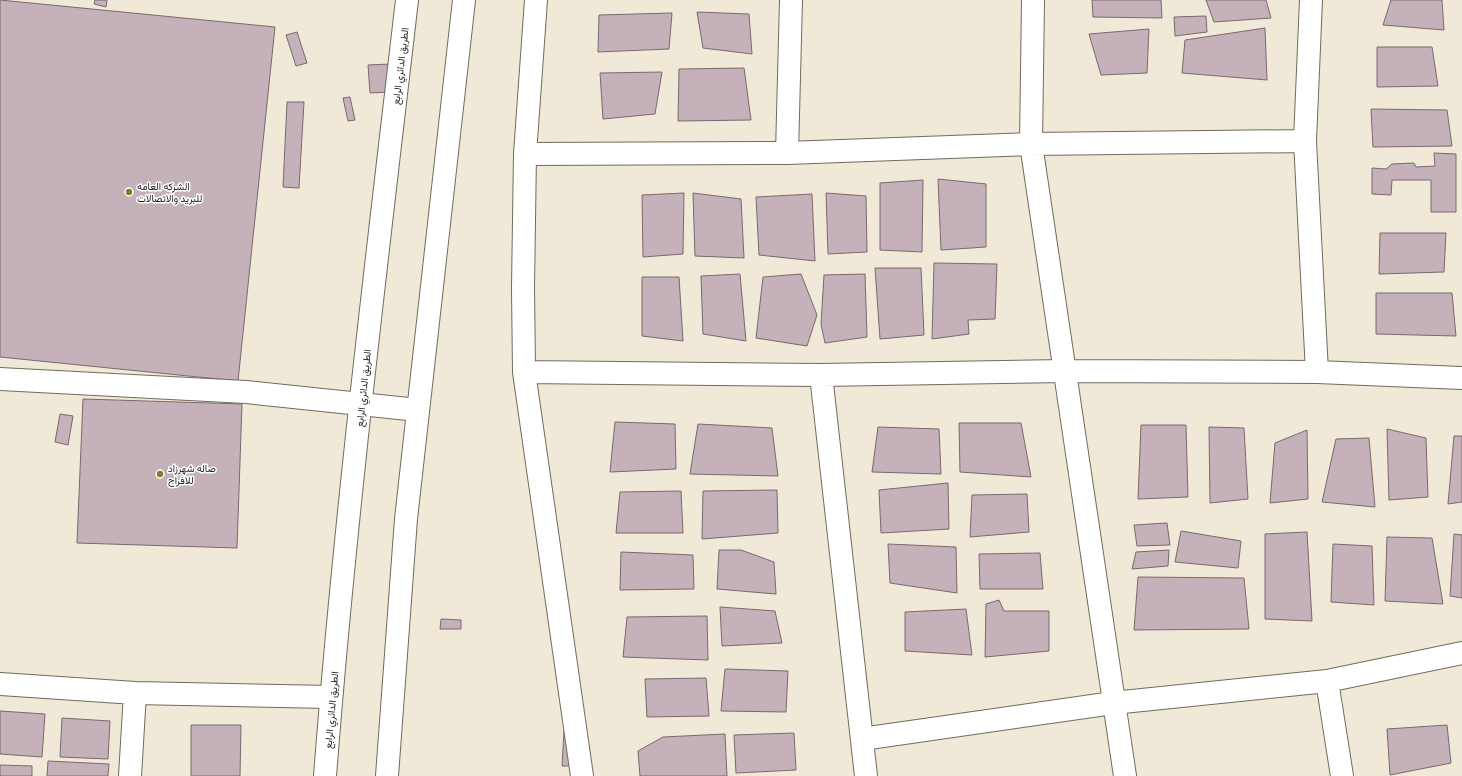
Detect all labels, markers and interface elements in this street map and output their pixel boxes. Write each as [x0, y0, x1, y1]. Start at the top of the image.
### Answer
street label: الطريق الدائري الرابع [389, 27, 414, 106]
place label: الشركه العامه للبريد والاتصالات [137, 180, 202, 205]
marker: الشركه العامه للبريد والاتصالات [124, 187, 134, 197]
street label: الطريق الدائري الرابع [353, 349, 376, 428]
place label: صاله شهرزاد للافراح [168, 462, 216, 487]
marker: صاله شهرزاد للافراح [155, 469, 165, 479]
street label: الطريق الدائري الرابع [322, 671, 343, 750]

